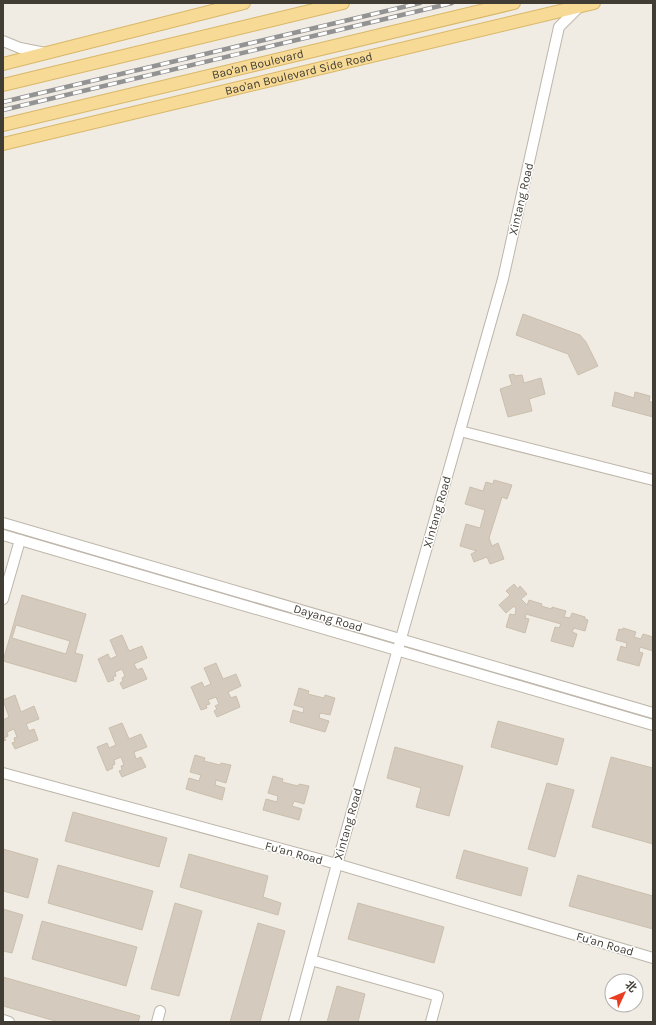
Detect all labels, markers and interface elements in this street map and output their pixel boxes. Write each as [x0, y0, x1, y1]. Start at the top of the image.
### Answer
street label: Bao'an Boulevard [211, 46, 305, 82]
street label: Bao'an Boulevard Side Road [223, 49, 374, 98]
street label: Xintang Road [506, 161, 536, 237]
street label: Xintang Road [420, 474, 454, 550]
street label: Dayang Road [292, 601, 364, 635]
street label: Xintang Road [331, 786, 365, 862]
street label: Fu'an Road [264, 839, 324, 867]
street label: Fu'an Road [575, 929, 635, 959]
north arrow [604, 973, 644, 1013]
text: 北 [622, 978, 639, 995]

